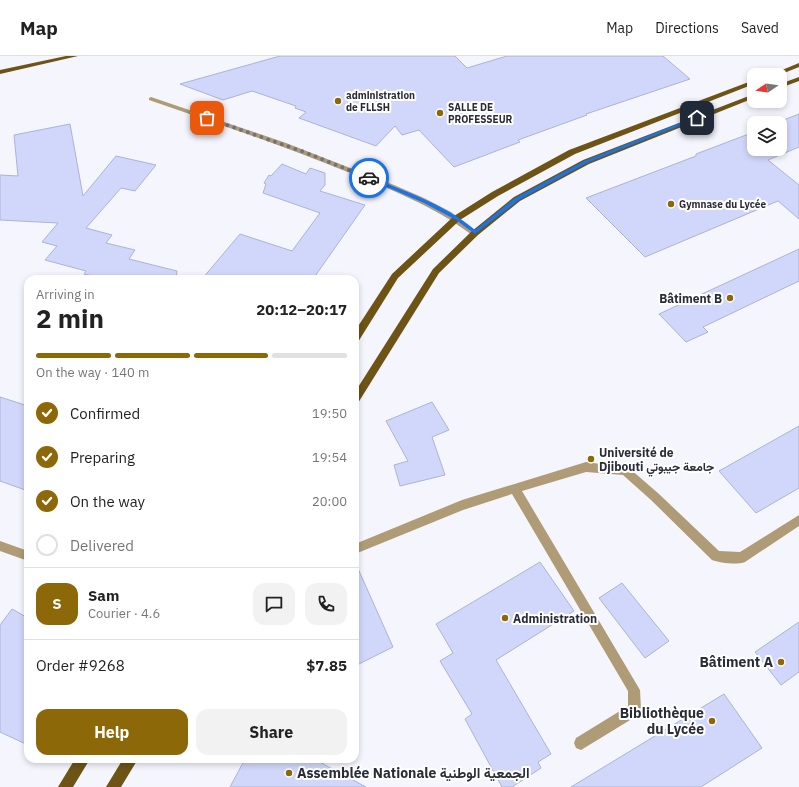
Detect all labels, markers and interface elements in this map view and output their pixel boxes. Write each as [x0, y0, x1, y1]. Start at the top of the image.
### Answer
text: Map [20, 16, 58, 40]
text: Map [606, 19, 633, 37]
text: Directions [655, 19, 719, 37]
text: Saved [741, 19, 779, 37]
north arrow [747, 68, 787, 108]
map controls [747, 68, 787, 156]
place label: administration de FLLSH [346, 89, 415, 114]
marker: administration de FLLSH [333, 96, 343, 106]
pin [190, 101, 224, 135]
place label: SALLE DE PROFESSEUR [448, 101, 513, 126]
pin [680, 101, 714, 135]
icon: bag [196, 107, 218, 129]
icon: home [686, 107, 708, 129]
marker: SALLE DE PROFESSEUR [435, 108, 445, 118]
button: layers [747, 116, 787, 156]
courier [349, 158, 389, 198]
icon: car [358, 167, 380, 189]
place label: Gymnase du Lycée [679, 198, 766, 211]
marker: Gymnase du Lycée [666, 199, 676, 209]
text: Arriving in [36, 286, 95, 303]
place label: Bâtiment B [659, 291, 722, 306]
marker: Bâtiment B [725, 293, 735, 303]
text: 20:12–20:17 [256, 300, 347, 319]
text: 2 min [36, 301, 104, 335]
text: On the way · 140 m [36, 364, 149, 381]
icon: check [36, 402, 58, 424]
text: Confirmed [70, 404, 140, 423]
text: 19:50 [312, 405, 347, 422]
place label: Université de Djibouti جامعة جيبوتي [599, 445, 714, 477]
icon: check [36, 446, 58, 468]
text: Preparing [70, 448, 135, 467]
text: 19:54 [312, 449, 347, 466]
marker: Université de Djibouti جامعة جيبوتي [586, 454, 596, 464]
icon: check [36, 490, 58, 512]
text: On the way [70, 492, 145, 511]
text: 20:00 [312, 493, 347, 510]
text: Delivered [70, 536, 134, 555]
button: chat [253, 583, 295, 625]
button: phone [305, 583, 347, 625]
text: Sam [88, 586, 119, 605]
text: S [52, 594, 62, 613]
text: Courier · 4.6 [88, 605, 160, 622]
place label: Administration [513, 611, 597, 626]
marker: Administration [500, 613, 510, 623]
place label: Bâtiment A [699, 653, 773, 671]
text: Order #9268 [36, 656, 125, 675]
text: $7.85 [306, 656, 347, 675]
marker: Bâtiment A [776, 657, 786, 667]
place label: Bibliothèque du Lycée [620, 704, 704, 738]
button: Help [36, 709, 188, 755]
button: Share [196, 709, 347, 755]
marker: Bibliothèque du Lycée [707, 716, 717, 726]
place label: Assemblée Nationale الجمعية الوطنية [297, 764, 530, 782]
marker: Assemblée Nationale الجمعية الوطنية [284, 768, 294, 778]

